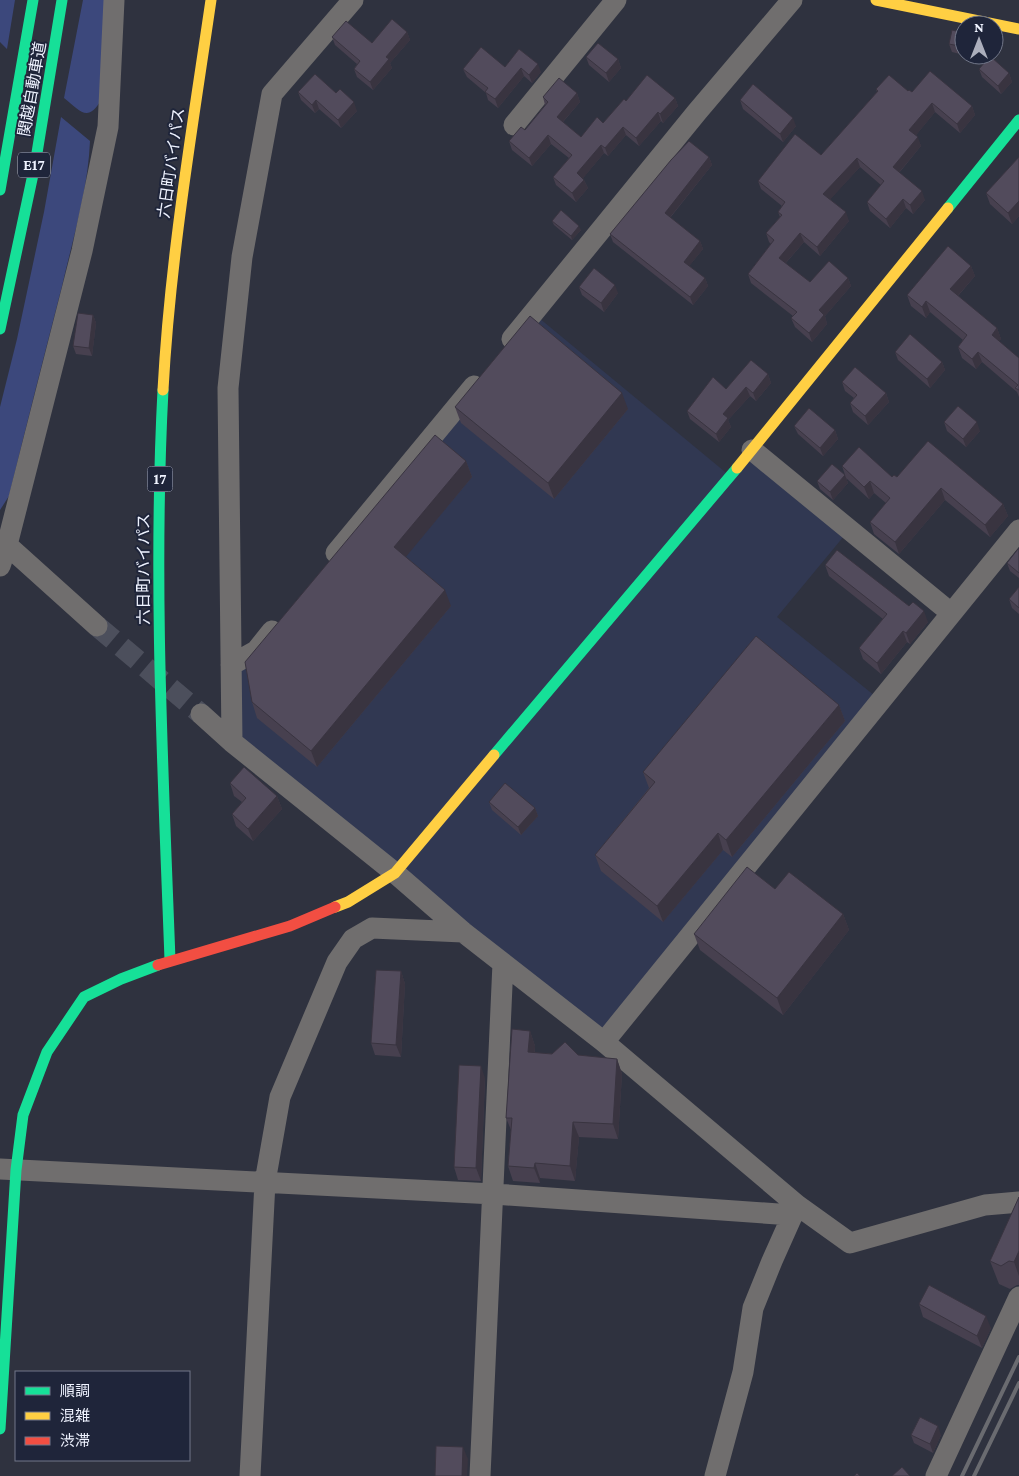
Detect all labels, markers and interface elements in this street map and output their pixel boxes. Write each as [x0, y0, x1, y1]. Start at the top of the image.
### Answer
north arrow [954, 15, 1004, 65]
text: N [974, 19, 984, 35]
street label: 関越自動車道 [15, 40, 49, 138]
street label: 六日町バイパス [155, 107, 187, 219]
road number: E17 [18, 152, 50, 178]
road number: 17 [148, 466, 172, 492]
street label: 六日町バイパス [135, 513, 152, 625]
legend [15, 1371, 190, 1461]
text: 順調 [60, 1383, 90, 1399]
text: 混雑 [60, 1408, 90, 1424]
text: 渋滞 [60, 1433, 90, 1449]

